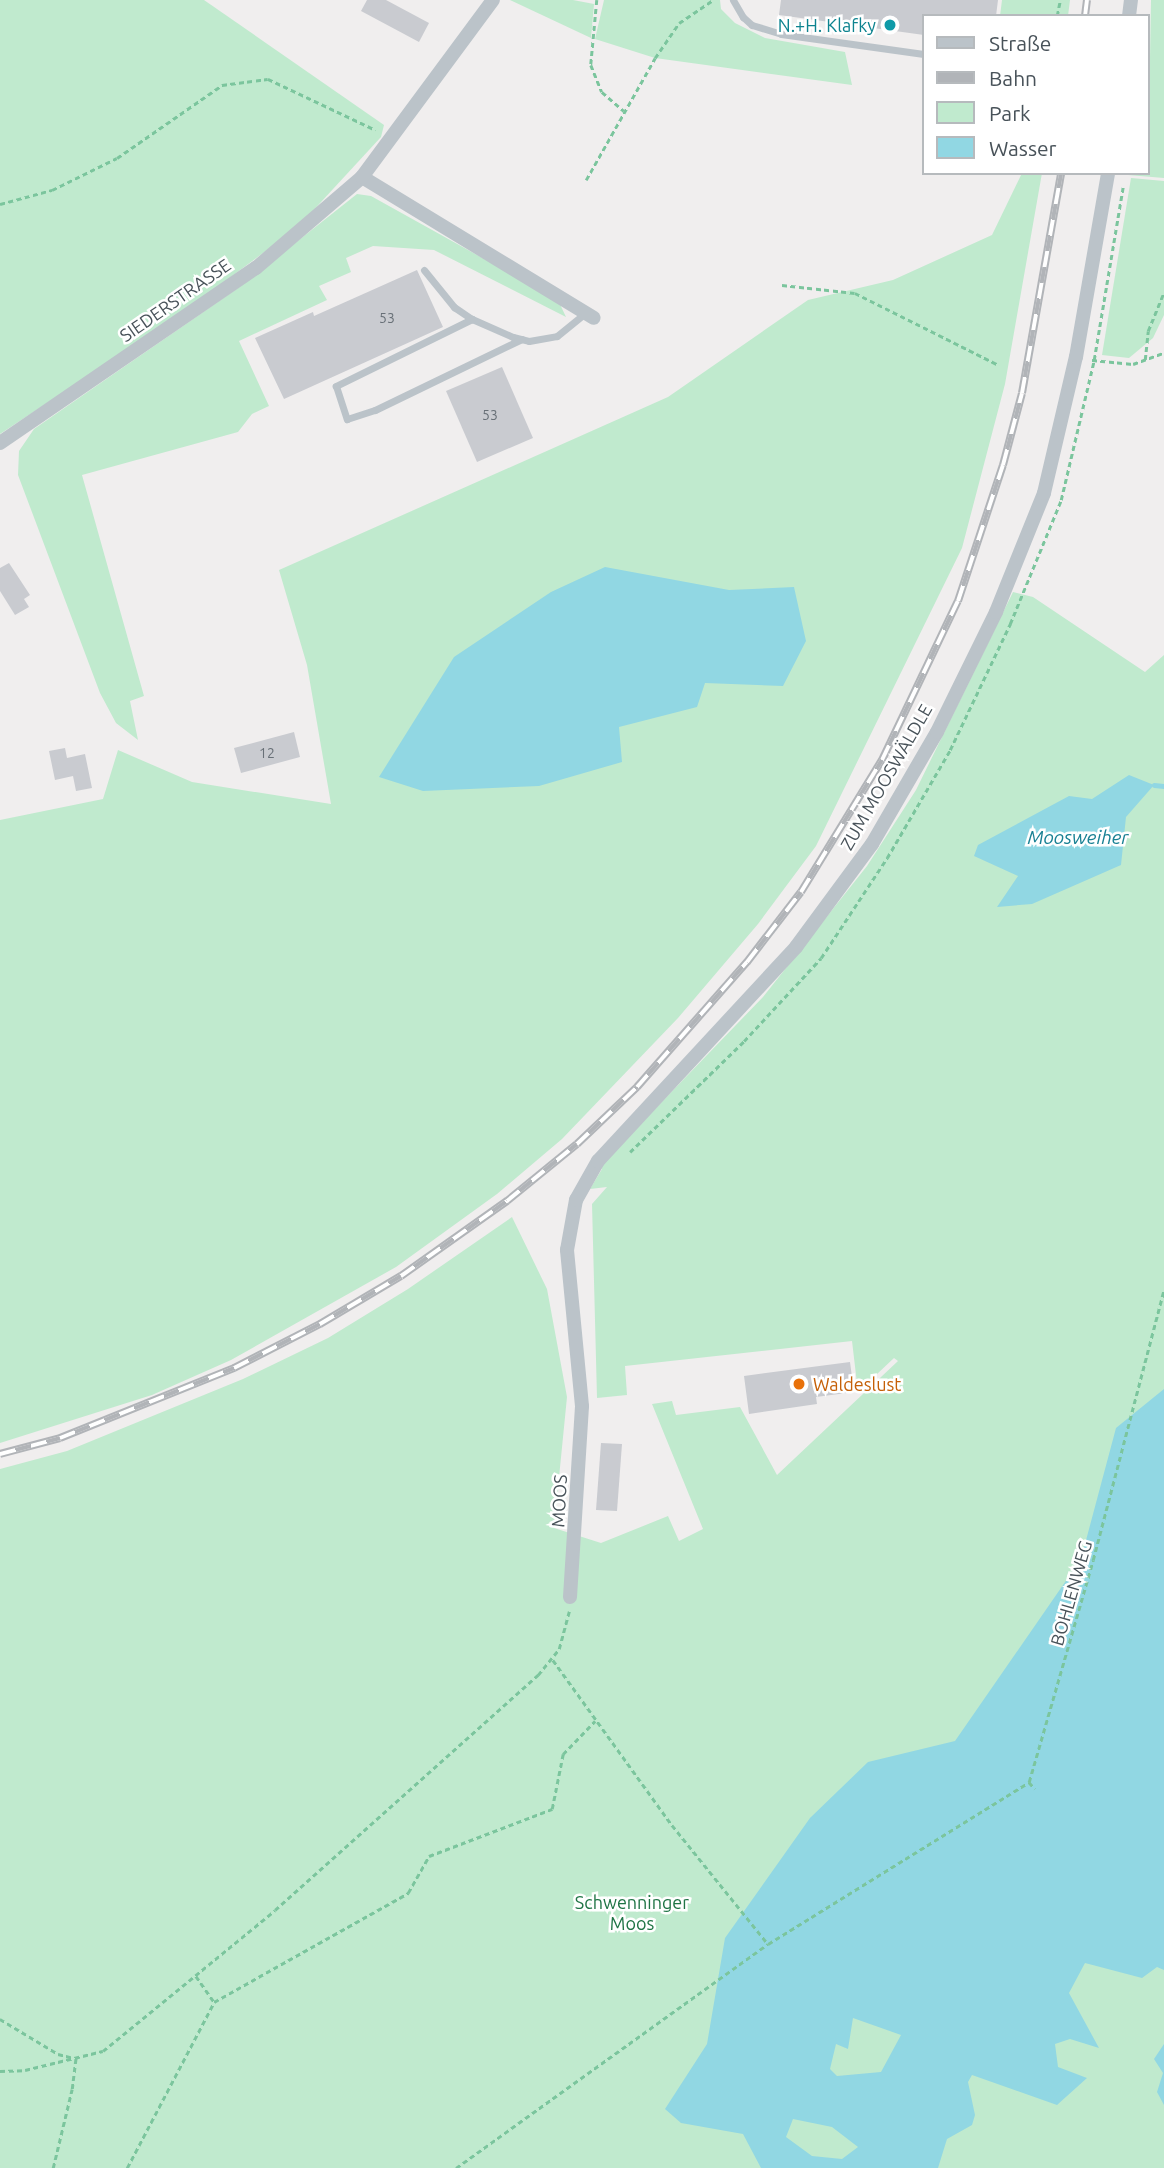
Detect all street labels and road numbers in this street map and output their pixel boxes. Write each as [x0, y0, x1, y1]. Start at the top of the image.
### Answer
street label: SIEDERSTRASSE [115, 254, 235, 346]
street label: ZUM MOOSWÄLDLE [836, 700, 936, 854]
street label: MOOS [547, 1474, 571, 1528]
street label: BOHLENWEG [1046, 1538, 1096, 1648]

